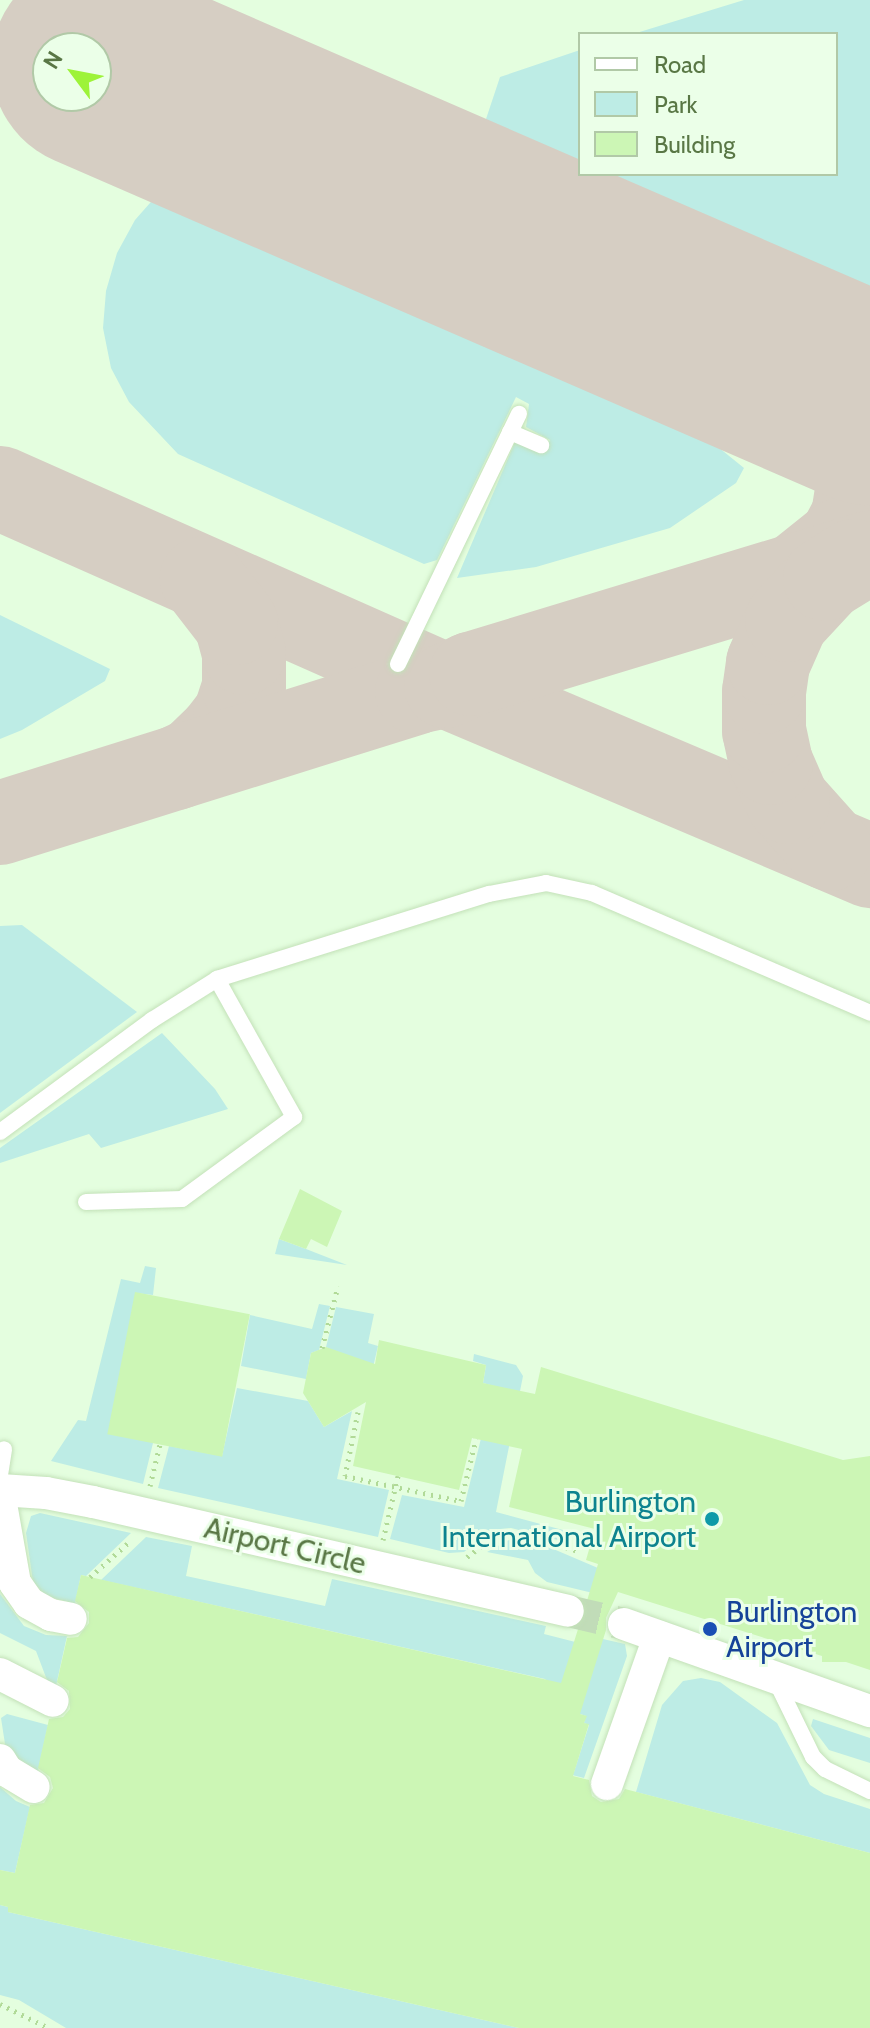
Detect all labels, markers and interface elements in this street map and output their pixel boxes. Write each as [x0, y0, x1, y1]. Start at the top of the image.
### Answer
north arrow [32, 32, 112, 112]
legend [578, 32, 838, 176]
text: N [37, 46, 68, 74]
text: Road [654, 50, 706, 79]
text: Park [654, 90, 697, 119]
text: Building [654, 130, 735, 159]
place label: Burlington International Airport [441, 1484, 696, 1554]
street label: Airport Circle [201, 1510, 369, 1582]
marker: Burlington International Airport [703, 1510, 721, 1528]
place label: Burlington Airport [726, 1594, 857, 1664]
marker: Burlington Airport [701, 1620, 719, 1638]

